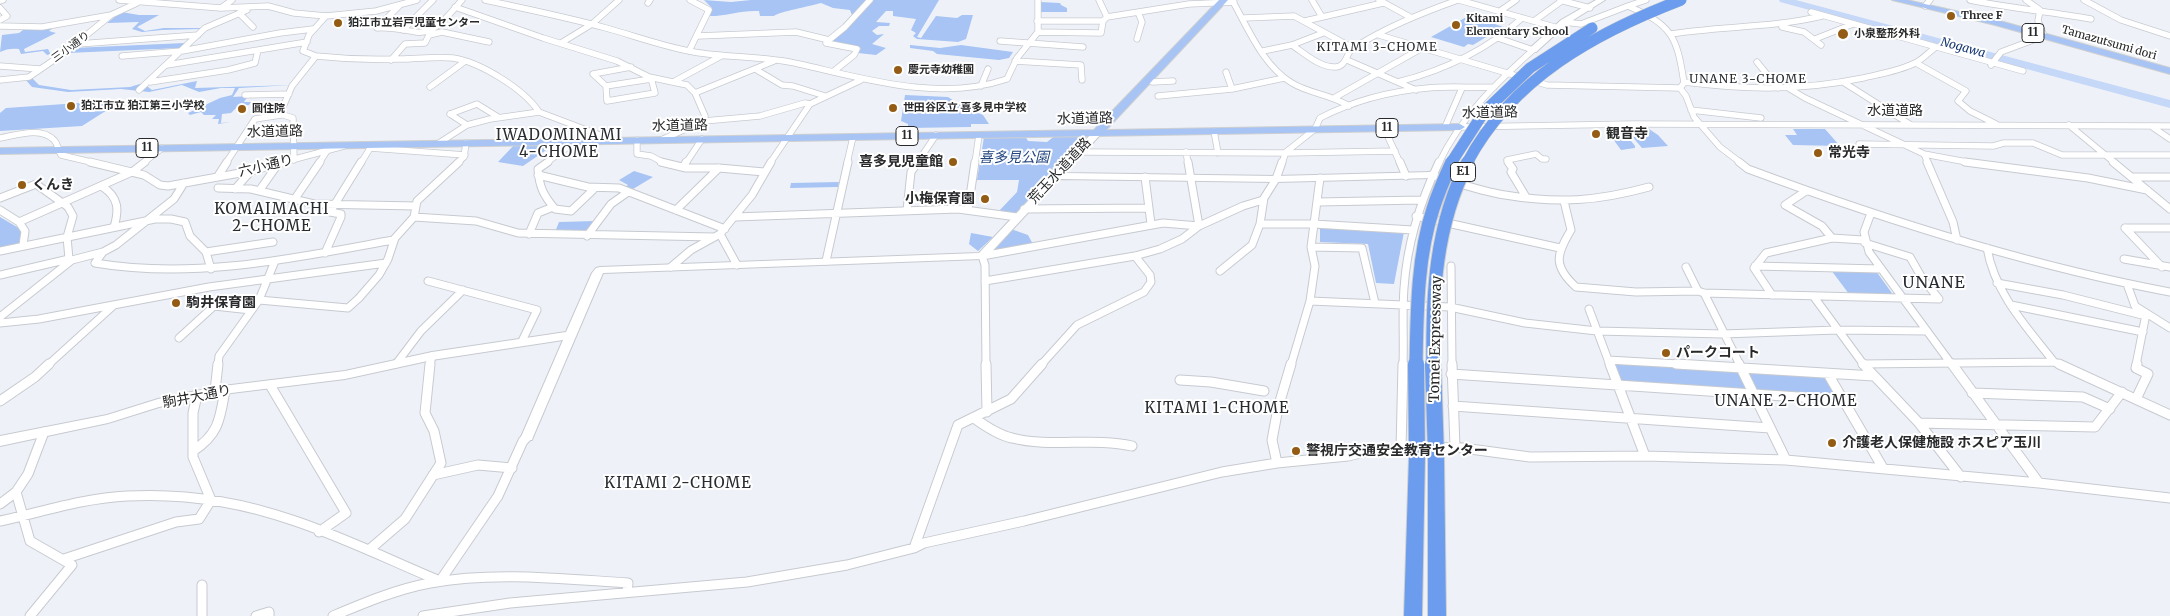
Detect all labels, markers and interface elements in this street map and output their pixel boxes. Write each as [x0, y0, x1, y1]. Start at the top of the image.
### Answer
place label: Three F [1961, 9, 2003, 23]
marker: Three F [1945, 10, 1957, 22]
place label: Kitami Elementary School [1466, 12, 1569, 38]
place label: 狛江市立岩戸児童センター [348, 16, 480, 30]
marker: 狛江市立岩戸児童センター [332, 17, 344, 29]
marker: Kitami Elementary School [1450, 19, 1462, 31]
road number: 11 [2022, 23, 2044, 42]
street label: Tamazutsumi dori [2060, 23, 2158, 63]
marker: 小泉整形外科 [1836, 27, 1850, 41]
place label: 小泉整形外科 [1854, 27, 1920, 41]
street label: 三小通り [49, 29, 93, 65]
water label: Nogawa [1939, 35, 1987, 61]
district label: KITAMI 3-CHOME [1315, 41, 1439, 55]
place label: 慶元寺幼稚園 [908, 63, 974, 77]
marker: 慶元寺幼稚園 [892, 64, 904, 76]
district label: UNANE 3-CHOME [1688, 73, 1808, 87]
place label: 狛江市立 狛江第三小学校 [81, 99, 205, 113]
marker: 狛江市立 狛江第三小学校 [65, 100, 77, 112]
place label: 世田谷区立 喜多見中学校 [903, 101, 1027, 115]
place label: 圓住院 [252, 102, 285, 116]
marker: 世田谷区立 喜多見中学校 [887, 102, 899, 114]
marker: 圓住院 [236, 103, 248, 115]
street label: 水道道路 [1867, 103, 1923, 119]
street label: 水道道路 [1462, 104, 1518, 122]
street label: 水道道路 [1057, 110, 1113, 128]
street label: 水道道路 [652, 117, 708, 135]
road number: 11 [1376, 119, 1398, 138]
street label: 水道道路 [247, 123, 303, 141]
road number: 11 [896, 126, 918, 146]
place label: 観音寺 [1606, 126, 1648, 142]
district label: IWADOMINAMI 4-CHOME [494, 127, 624, 162]
marker: 観音寺 [1590, 128, 1602, 140]
street label: 荒玉水道道路 [1025, 135, 1095, 207]
road number: 11 [136, 138, 158, 158]
place label: 常光寺 [1828, 145, 1870, 161]
marker: 常光寺 [1812, 147, 1824, 159]
park label: 喜多見公園 [979, 150, 1049, 166]
street label: 六小通り [237, 152, 295, 180]
place label: 喜多見児童館 [859, 154, 943, 170]
marker: 喜多見児童館 [947, 156, 959, 168]
road number: E1 [1450, 162, 1476, 182]
place label: くんき [32, 177, 74, 193]
marker: くんき [16, 179, 28, 191]
place label: 小梅保育園 [905, 191, 975, 207]
marker: 小梅保育園 [979, 193, 991, 205]
district label: KOMAIMACHI 2-CHOME [213, 201, 331, 236]
district label: UNANE [1902, 273, 1966, 293]
street label: Tomei Expressway [1426, 276, 1446, 402]
place label: 駒井保育園 [186, 295, 256, 311]
marker: 駒井保育園 [170, 297, 182, 309]
place label: パークコート [1676, 345, 1760, 361]
marker: パークコート [1660, 347, 1672, 359]
street label: 駒井大通り [161, 382, 233, 412]
district label: UNANE 2-CHOME [1713, 393, 1859, 411]
district label: KITAMI 1-CHOME [1143, 400, 1291, 418]
place label: 介護老人保健施設 ホスピア玉川 [1842, 435, 2041, 451]
marker: 介護老人保健施設 ホスピア玉川 [1826, 437, 1838, 449]
place label: 警視庁交通安全教育センター [1306, 443, 1488, 459]
marker: 警視庁交通安全教育センター [1290, 445, 1302, 457]
district label: KITAMI 2-CHOME [603, 475, 753, 493]

